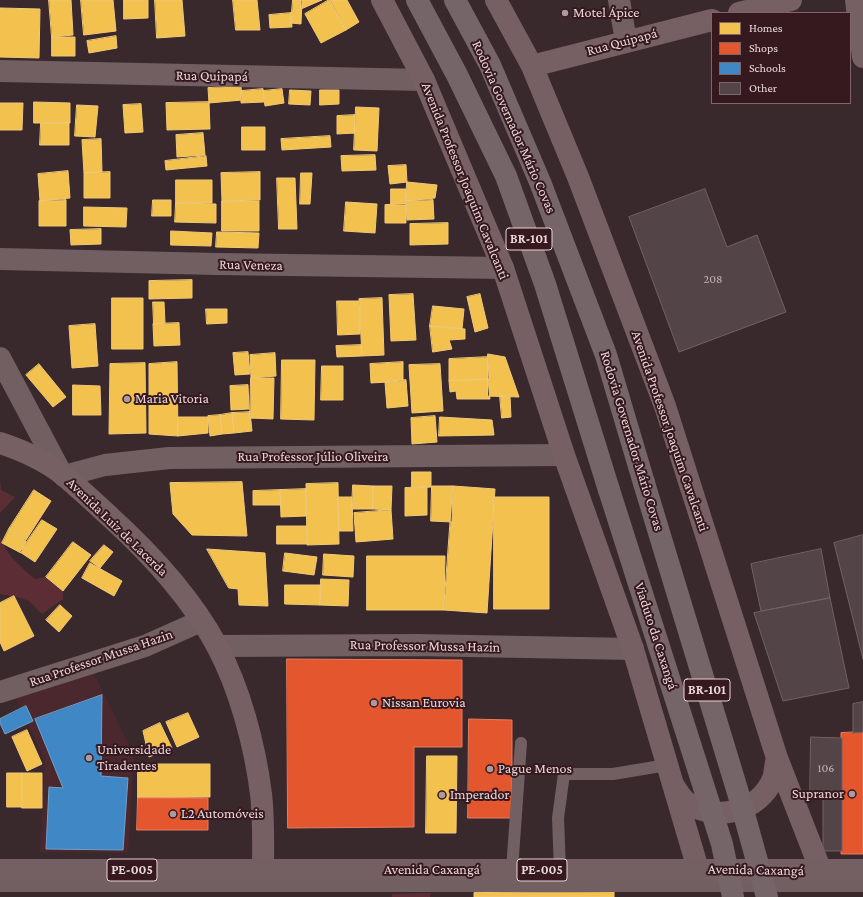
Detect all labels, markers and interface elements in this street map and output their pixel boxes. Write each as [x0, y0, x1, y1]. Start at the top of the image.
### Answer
place label: Motel Ápice [573, 5, 639, 21]
marker: Motel Ápice [560, 8, 570, 18]
legend [711, 12, 851, 104]
text: Homes [749, 21, 782, 35]
street label: Rua Quipapá [585, 25, 659, 59]
street label: Rodovia Governador Mário Covas [468, 38, 560, 216]
text: Shops [749, 41, 778, 55]
text: Schools [749, 61, 786, 75]
street label: Rua Quipapá [176, 67, 248, 85]
street label: Avenida Professor Joaquim Cavalcanti [418, 80, 512, 282]
text: Other [749, 81, 777, 95]
road number: BR-101 [506, 228, 552, 250]
street label: Rua Veneza [219, 256, 283, 274]
house number: 208 [704, 272, 722, 286]
street label: Avenida Professor Joaquim Cavalcanti [628, 328, 712, 534]
street label: Rodovia Governador Mário Covas [597, 349, 667, 533]
place label: Maria Vitoria [135, 391, 209, 407]
marker: Maria Vitoria [122, 394, 132, 404]
street label: Rua Professor Júlio Oliveira [237, 449, 389, 465]
street label: Avenida Luiz de Lacerda [63, 474, 171, 580]
street label: Viaduto da Caxangá [631, 580, 681, 692]
street label: Rua Professor Mussa Hazin [27, 626, 175, 690]
street label: Rua Professor Mussa Hazin [350, 636, 500, 656]
road number: BR-101 [684, 679, 730, 701]
place label: Nissan Eurovia [382, 695, 466, 711]
marker: Nissan Eurovia [369, 698, 379, 708]
place label: Universidade Tiradentes [97, 742, 171, 774]
marker: Universidade Tiradentes [84, 753, 94, 763]
place label: Pague Menos [498, 761, 572, 777]
house number: 106 [818, 761, 834, 775]
marker: Pague Menos [485, 764, 495, 774]
place label: Supranor [792, 786, 844, 802]
place label: Imperador [450, 787, 509, 803]
marker: Supranor [847, 789, 857, 799]
marker: Imperador [437, 790, 447, 800]
place label: L2 Automóveis [181, 806, 264, 822]
marker: L2 Automóveis [168, 809, 178, 819]
road number: PE-005 [107, 859, 157, 881]
road number: PE-005 [517, 859, 567, 881]
street label: Avenida Caxangá [708, 861, 804, 879]
street label: Avenida Caxangá [384, 862, 480, 878]

